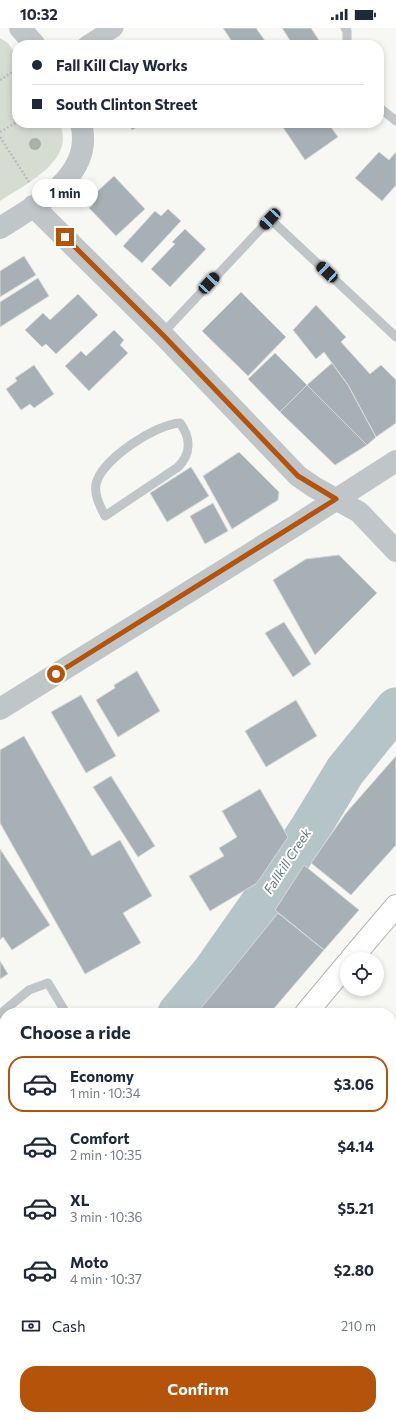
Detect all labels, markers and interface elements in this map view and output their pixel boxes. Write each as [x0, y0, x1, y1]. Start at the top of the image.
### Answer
text: 10:32 [20, 5, 58, 23]
text: Fall Kill Clay Works [56, 56, 188, 74]
text: South Clinton Street [56, 95, 198, 113]
callout: 1 min [32, 179, 98, 207]
text: 1 min [50, 185, 80, 201]
car [257, 206, 283, 232]
route end [56, 228, 74, 246]
car [314, 259, 340, 285]
car [196, 270, 222, 296]
route start [47, 665, 65, 683]
water label: Fallkill Creek [260, 825, 315, 897]
map controls [340, 952, 384, 996]
button: locate [340, 952, 384, 996]
text: Choose a ride [20, 1021, 131, 1043]
icon: car [22, 1066, 58, 1102]
text: Economy [70, 1067, 134, 1085]
text: $3.06 [334, 1075, 374, 1093]
text: 1 min · 10:34 [70, 1085, 141, 1101]
icon: car [22, 1128, 58, 1164]
text: Comfort [70, 1129, 130, 1147]
text: $4.14 [337, 1137, 374, 1155]
text: 2 min · 10:35 [70, 1147, 142, 1163]
icon: car [22, 1190, 58, 1226]
text: XL [70, 1191, 89, 1209]
text: $5.21 [338, 1199, 374, 1217]
text: 3 min · 10:36 [70, 1209, 143, 1225]
icon: car [22, 1252, 58, 1288]
text: Moto [70, 1253, 109, 1271]
text: $2.80 [334, 1261, 374, 1279]
text: 4 min · 10:37 [70, 1271, 142, 1287]
icon: cash [20, 1315, 42, 1337]
text: Cash [52, 1317, 86, 1335]
text: 210 m [341, 1318, 376, 1334]
button: Confirm [20, 1366, 376, 1412]

